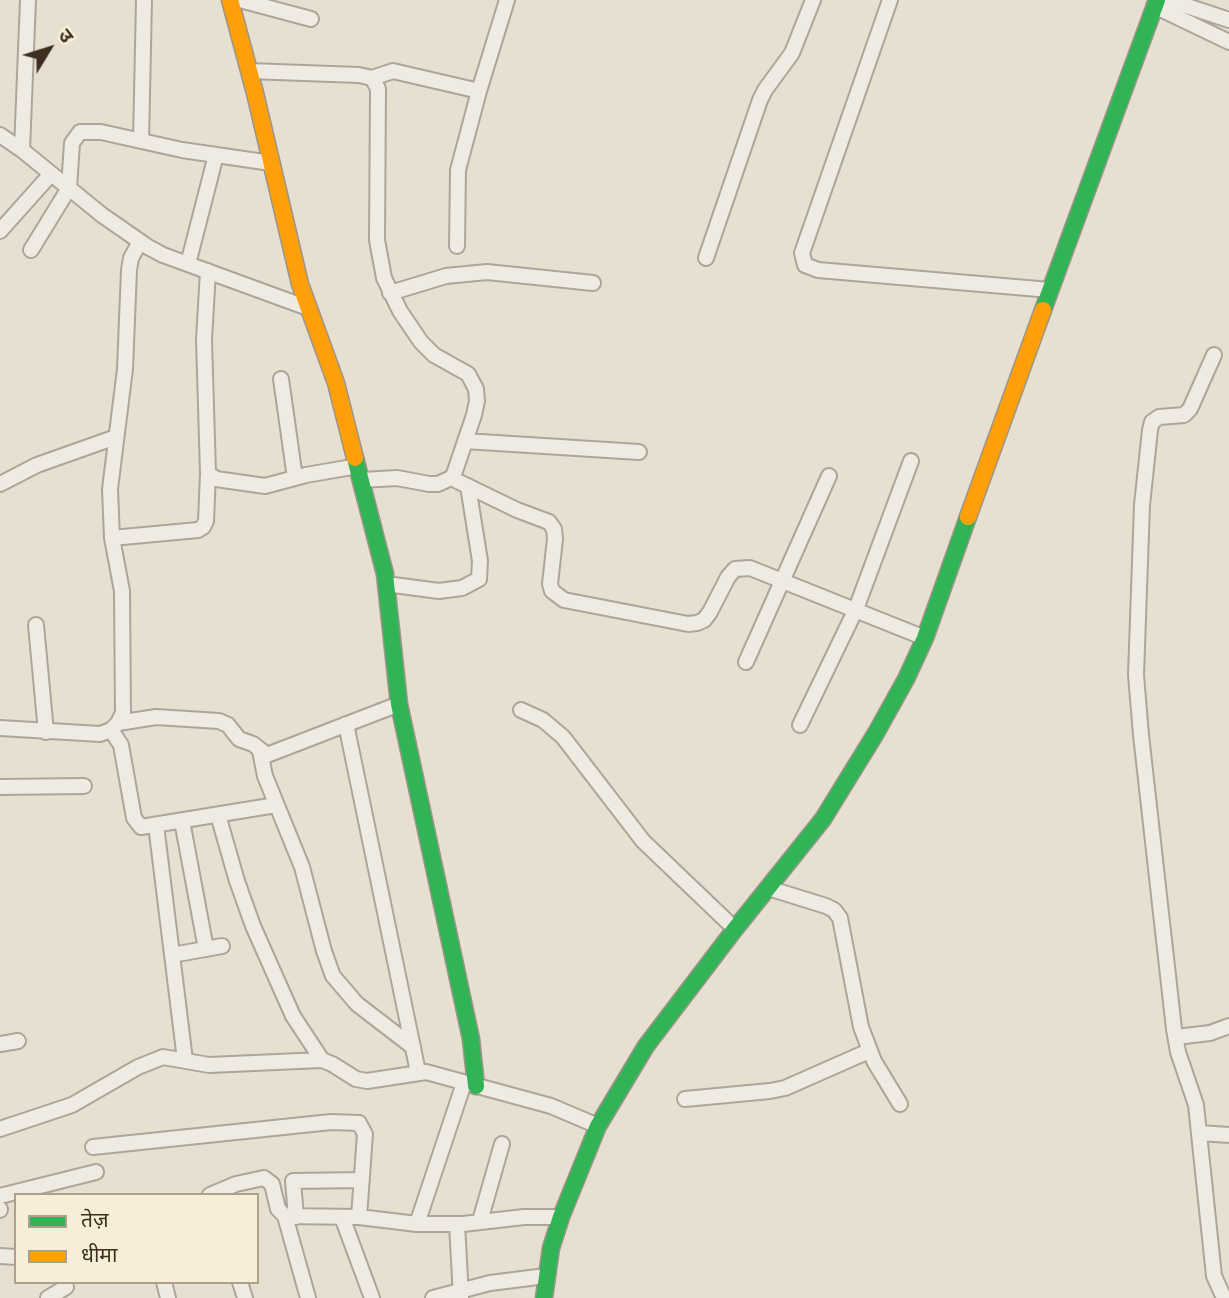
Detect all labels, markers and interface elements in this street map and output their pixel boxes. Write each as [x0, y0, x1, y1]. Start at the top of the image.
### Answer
north arrow [14, 14, 84, 84]
text: उ [53, 24, 78, 47]
legend [14, 1193, 259, 1284]
text: तेज़ [81, 1207, 109, 1233]
text: धीमा [81, 1242, 117, 1268]

